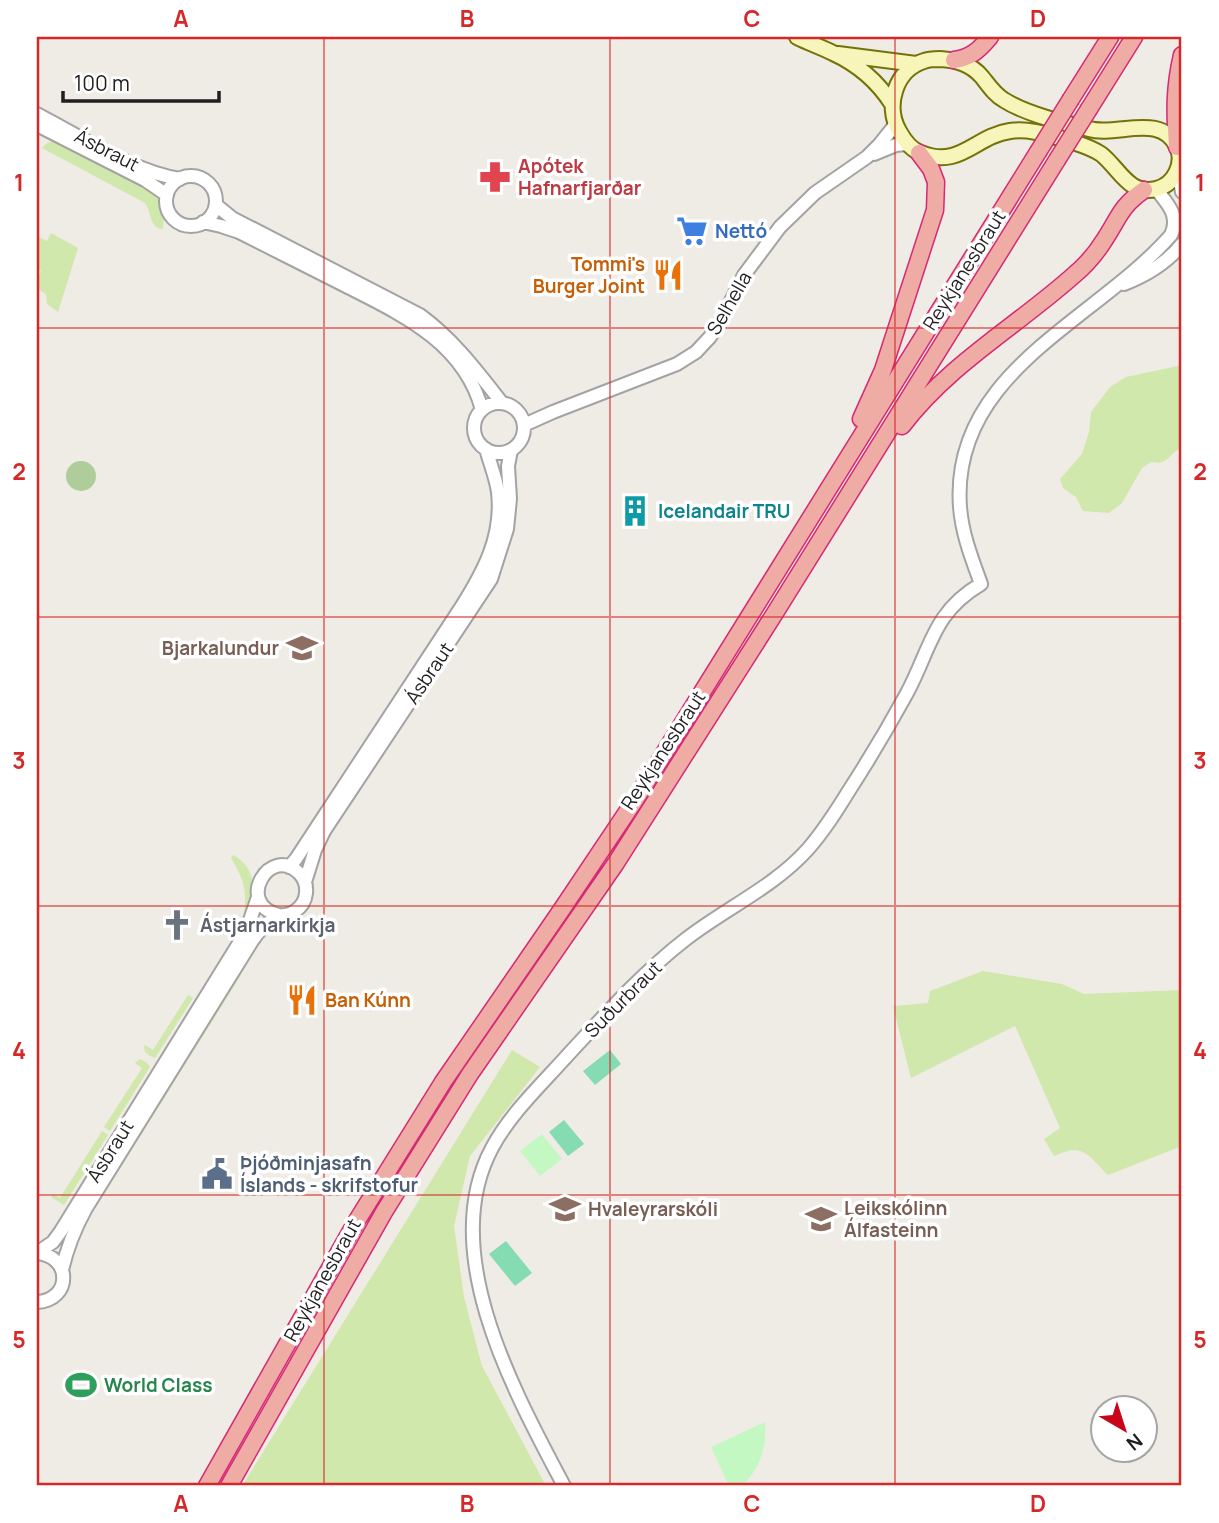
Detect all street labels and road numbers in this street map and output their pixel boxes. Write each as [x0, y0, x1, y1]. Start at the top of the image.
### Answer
street label: Ásbraut [70, 123, 144, 177]
street label: Reykjanesbraut [917, 205, 1011, 335]
street label: Selhella [700, 267, 758, 339]
street label: Ásbraut [399, 637, 459, 709]
street label: Reykjanesbraut [615, 685, 711, 815]
street label: Suðurbraut [579, 955, 667, 1043]
street label: Ásbraut [81, 1115, 139, 1187]
street label: Reykjanesbraut [277, 1214, 367, 1346]

